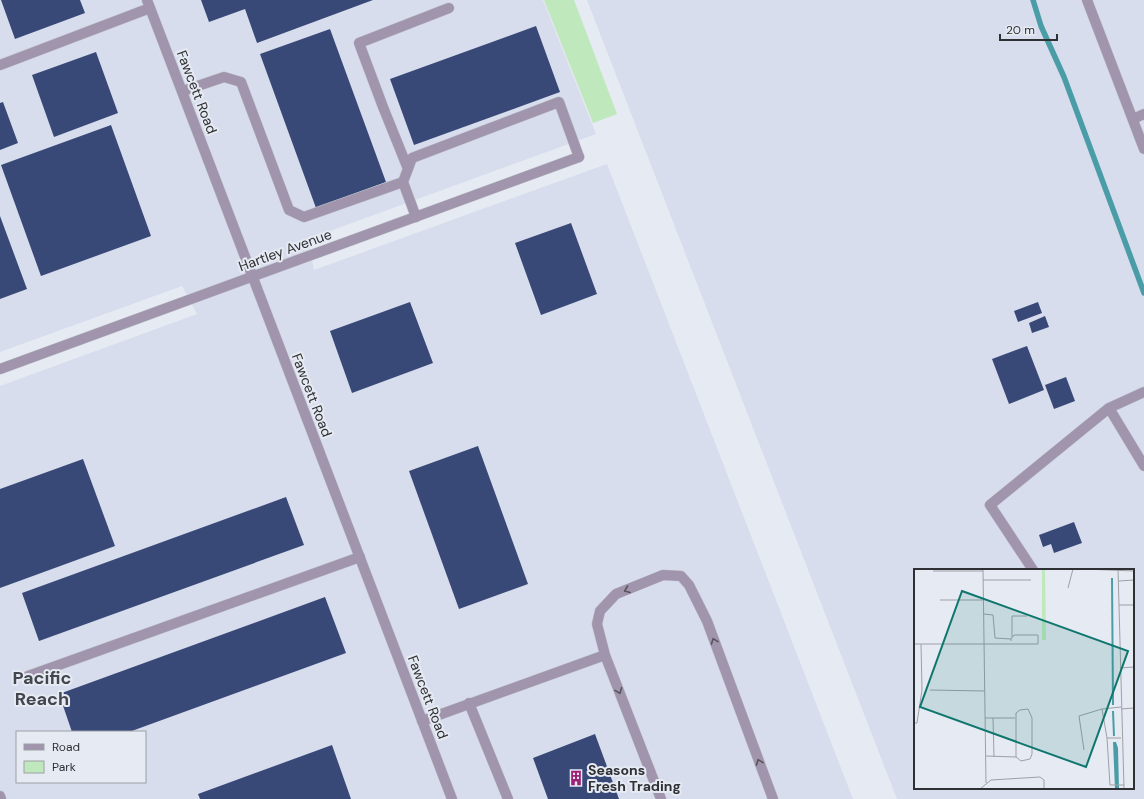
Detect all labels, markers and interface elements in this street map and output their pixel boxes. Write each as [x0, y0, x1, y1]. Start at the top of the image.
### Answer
scale bar [1000, 16, 1057, 42]
text: 20 m [1006, 22, 1035, 38]
street label: Fawcett Road [173, 48, 221, 136]
street label: Hartley Avenue [236, 225, 334, 275]
street label: Fawcett Road [288, 351, 336, 439]
inset map [914, 569, 1134, 789]
one-way arrow [623, 585, 630, 593]
one-way arrow [710, 637, 719, 644]
street label: Fawcett Road [404, 653, 452, 741]
district label: Pacific Reach [13, 666, 71, 711]
one-way arrow [615, 688, 623, 695]
legend [16, 731, 146, 783]
text: Road [52, 739, 80, 755]
text: Park [52, 759, 76, 775]
one-way arrow [756, 759, 764, 766]
place label: Seasons Fresh Trading [588, 761, 681, 795]
building icon: Seasons Fresh Trading [567, 769, 585, 787]

